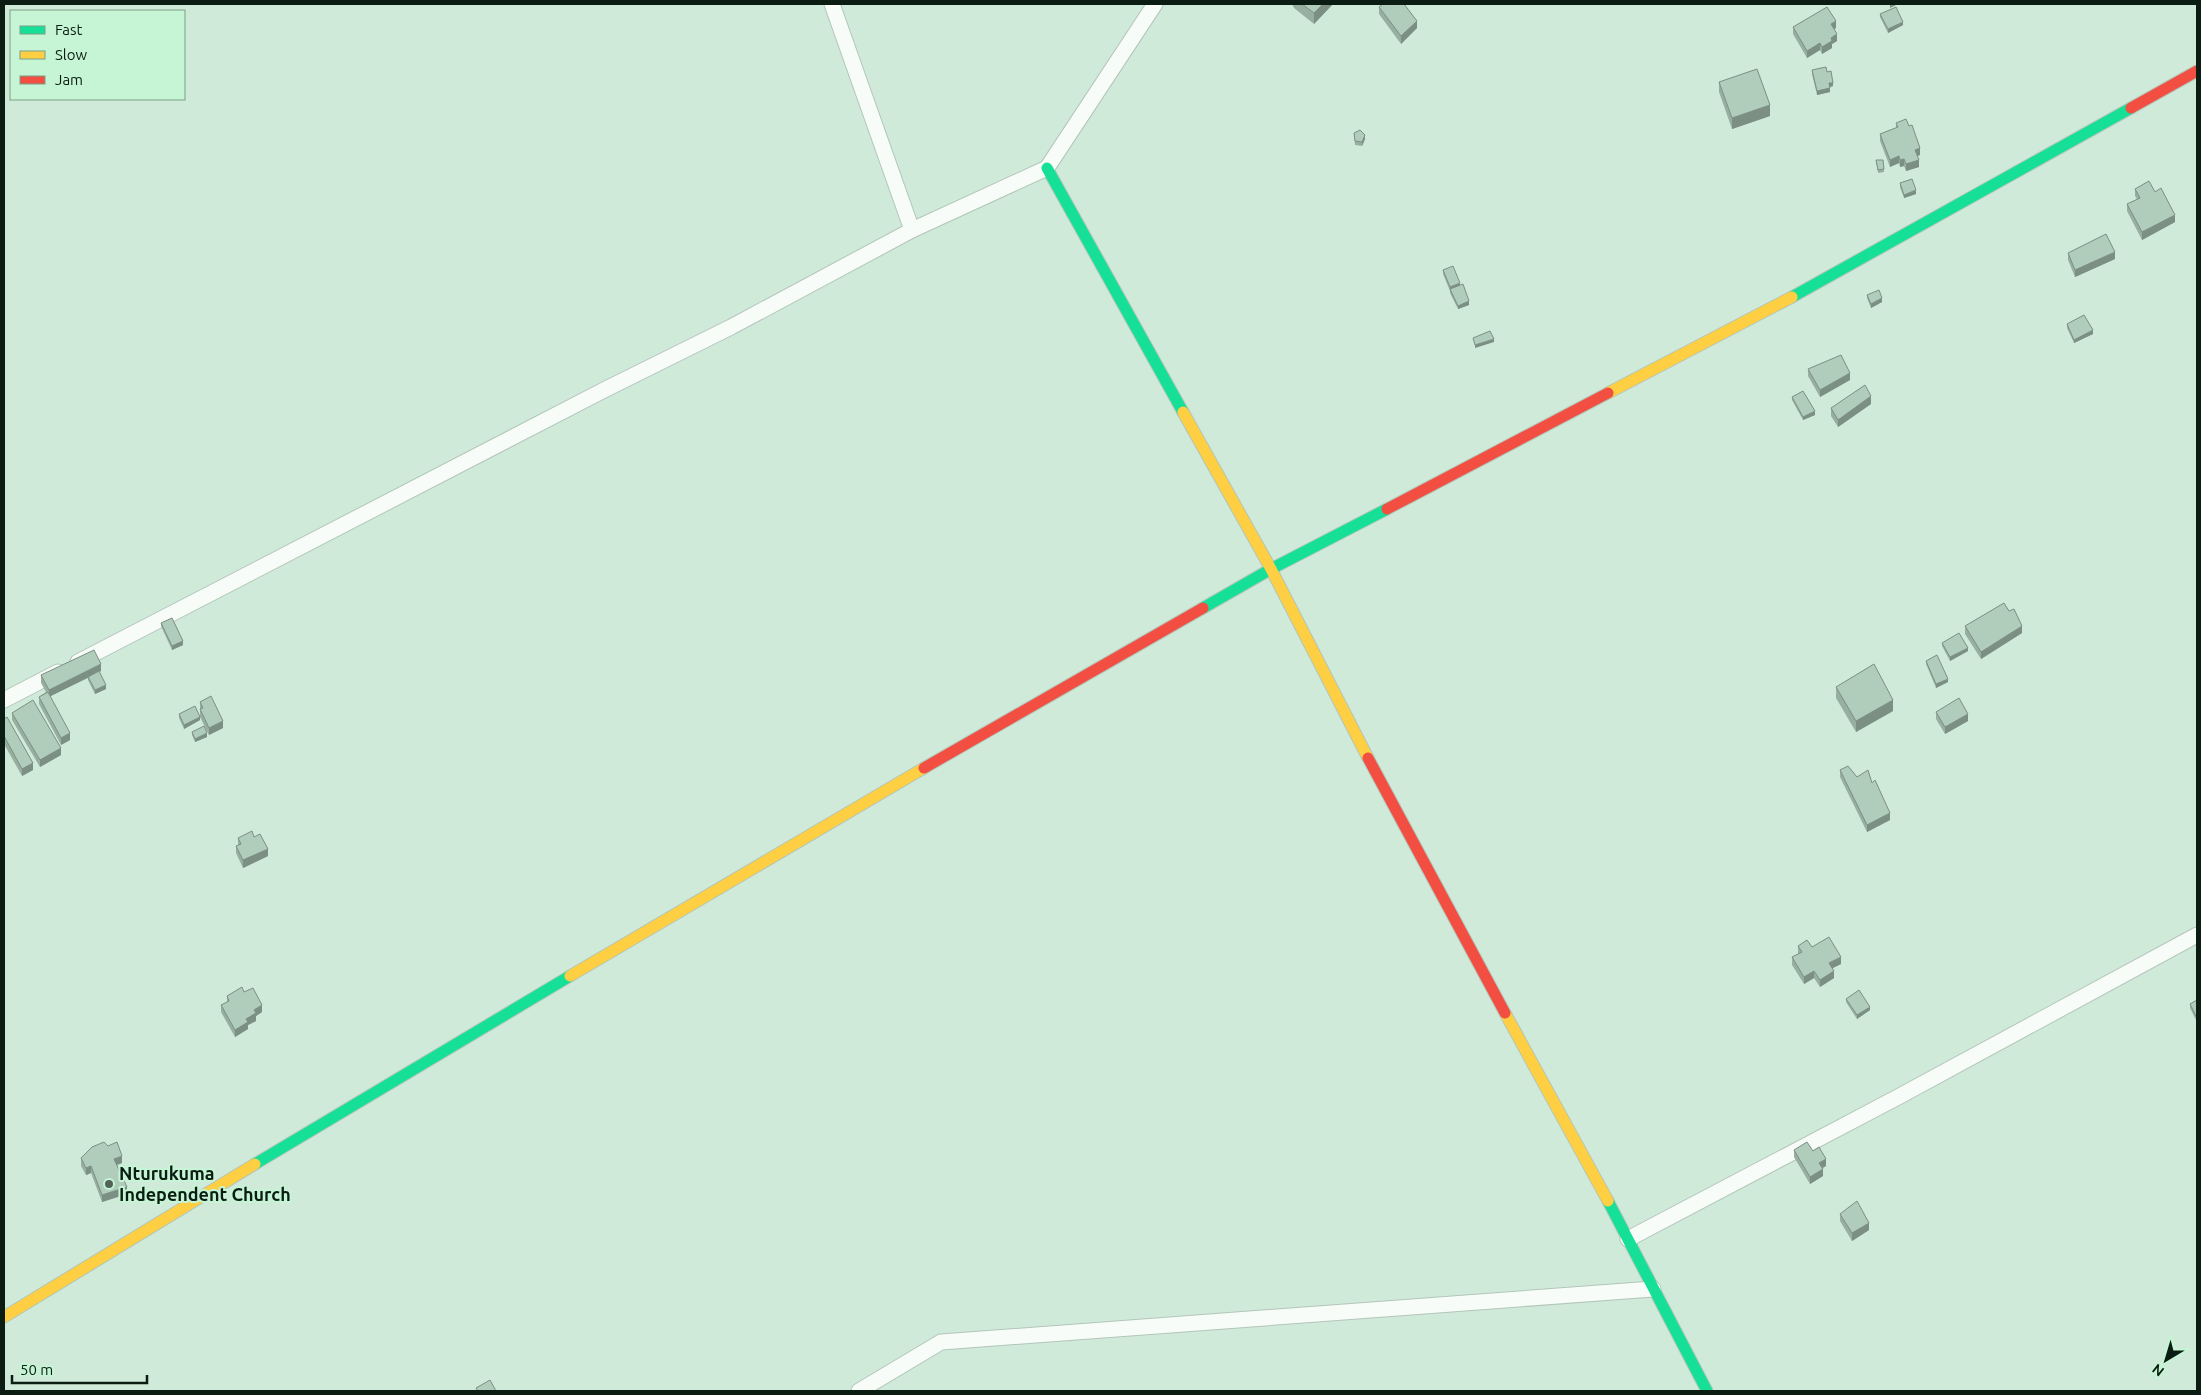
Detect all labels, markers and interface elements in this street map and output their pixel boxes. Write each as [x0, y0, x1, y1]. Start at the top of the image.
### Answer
legend [10, 10, 185, 100]
text: Fast [55, 21, 83, 38]
text: Slow [55, 46, 88, 63]
text: Jam [55, 71, 83, 88]
place label: Nturukuma Independent Church [119, 1163, 291, 1204]
marker: Nturukuma Independent Church [103, 1178, 115, 1190]
north arrow [2141, 1335, 2191, 1385]
scale bar [12, 1352, 148, 1384]
text: 50 m [20, 1361, 53, 1378]
text: N [2149, 1361, 2167, 1380]

